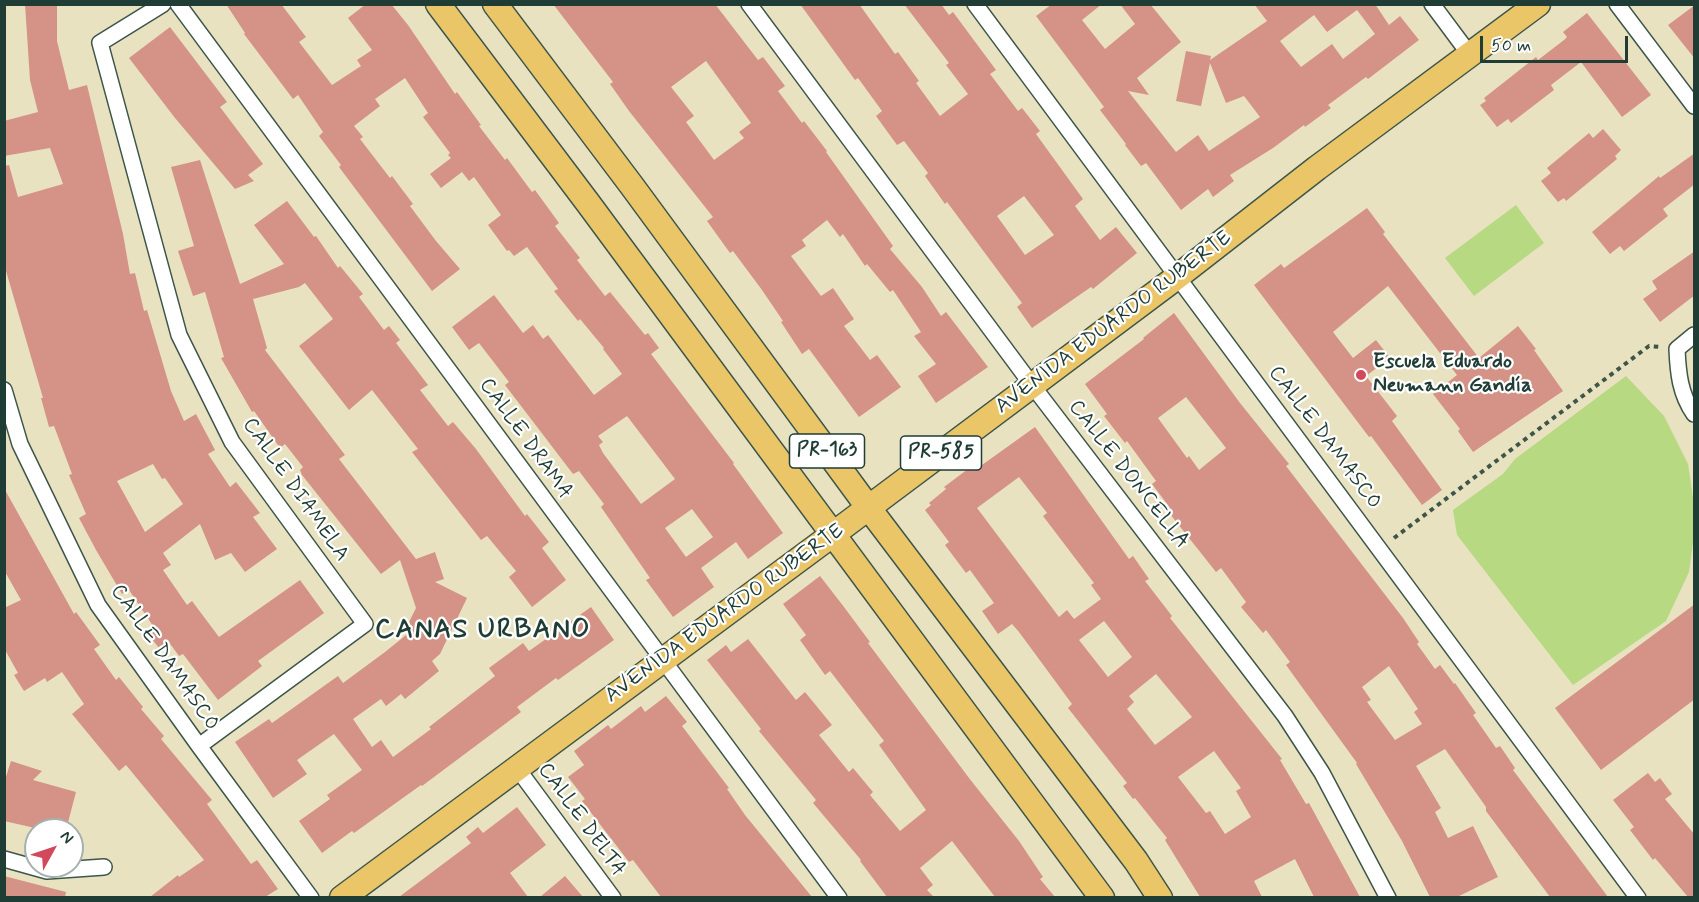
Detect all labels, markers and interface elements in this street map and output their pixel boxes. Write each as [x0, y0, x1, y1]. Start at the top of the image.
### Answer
scale bar [1483, 24, 1632, 62]
text: 50 m [1491, 34, 1531, 58]
street label: AVENIDA EDUARDO RUBERTE [991, 226, 1237, 420]
place label: Escuela Eduardo Neumann Gandía [1373, 350, 1532, 400]
street label: CALLE DAMASCO [1262, 361, 1386, 515]
marker: Escuela Eduardo Neumann Gandía [1354, 368, 1368, 382]
street label: CALLE DRAMA [473, 374, 577, 504]
street label: CALLE DONCELLA [1062, 396, 1194, 554]
street label: CALLE DIAMELA [236, 413, 354, 567]
road number: PR-163 [790, 434, 864, 468]
road number: PR-585 [900, 436, 982, 470]
street label: AVENIDA EDUARDO RUBERTE [601, 519, 849, 709]
street label: CALLE DAMASCO [104, 580, 224, 736]
district label: CANAS URBANO [377, 615, 589, 647]
street label: CALLE DELTA [531, 758, 631, 882]
north arrow [24, 818, 84, 878]
text: N [55, 827, 78, 848]

